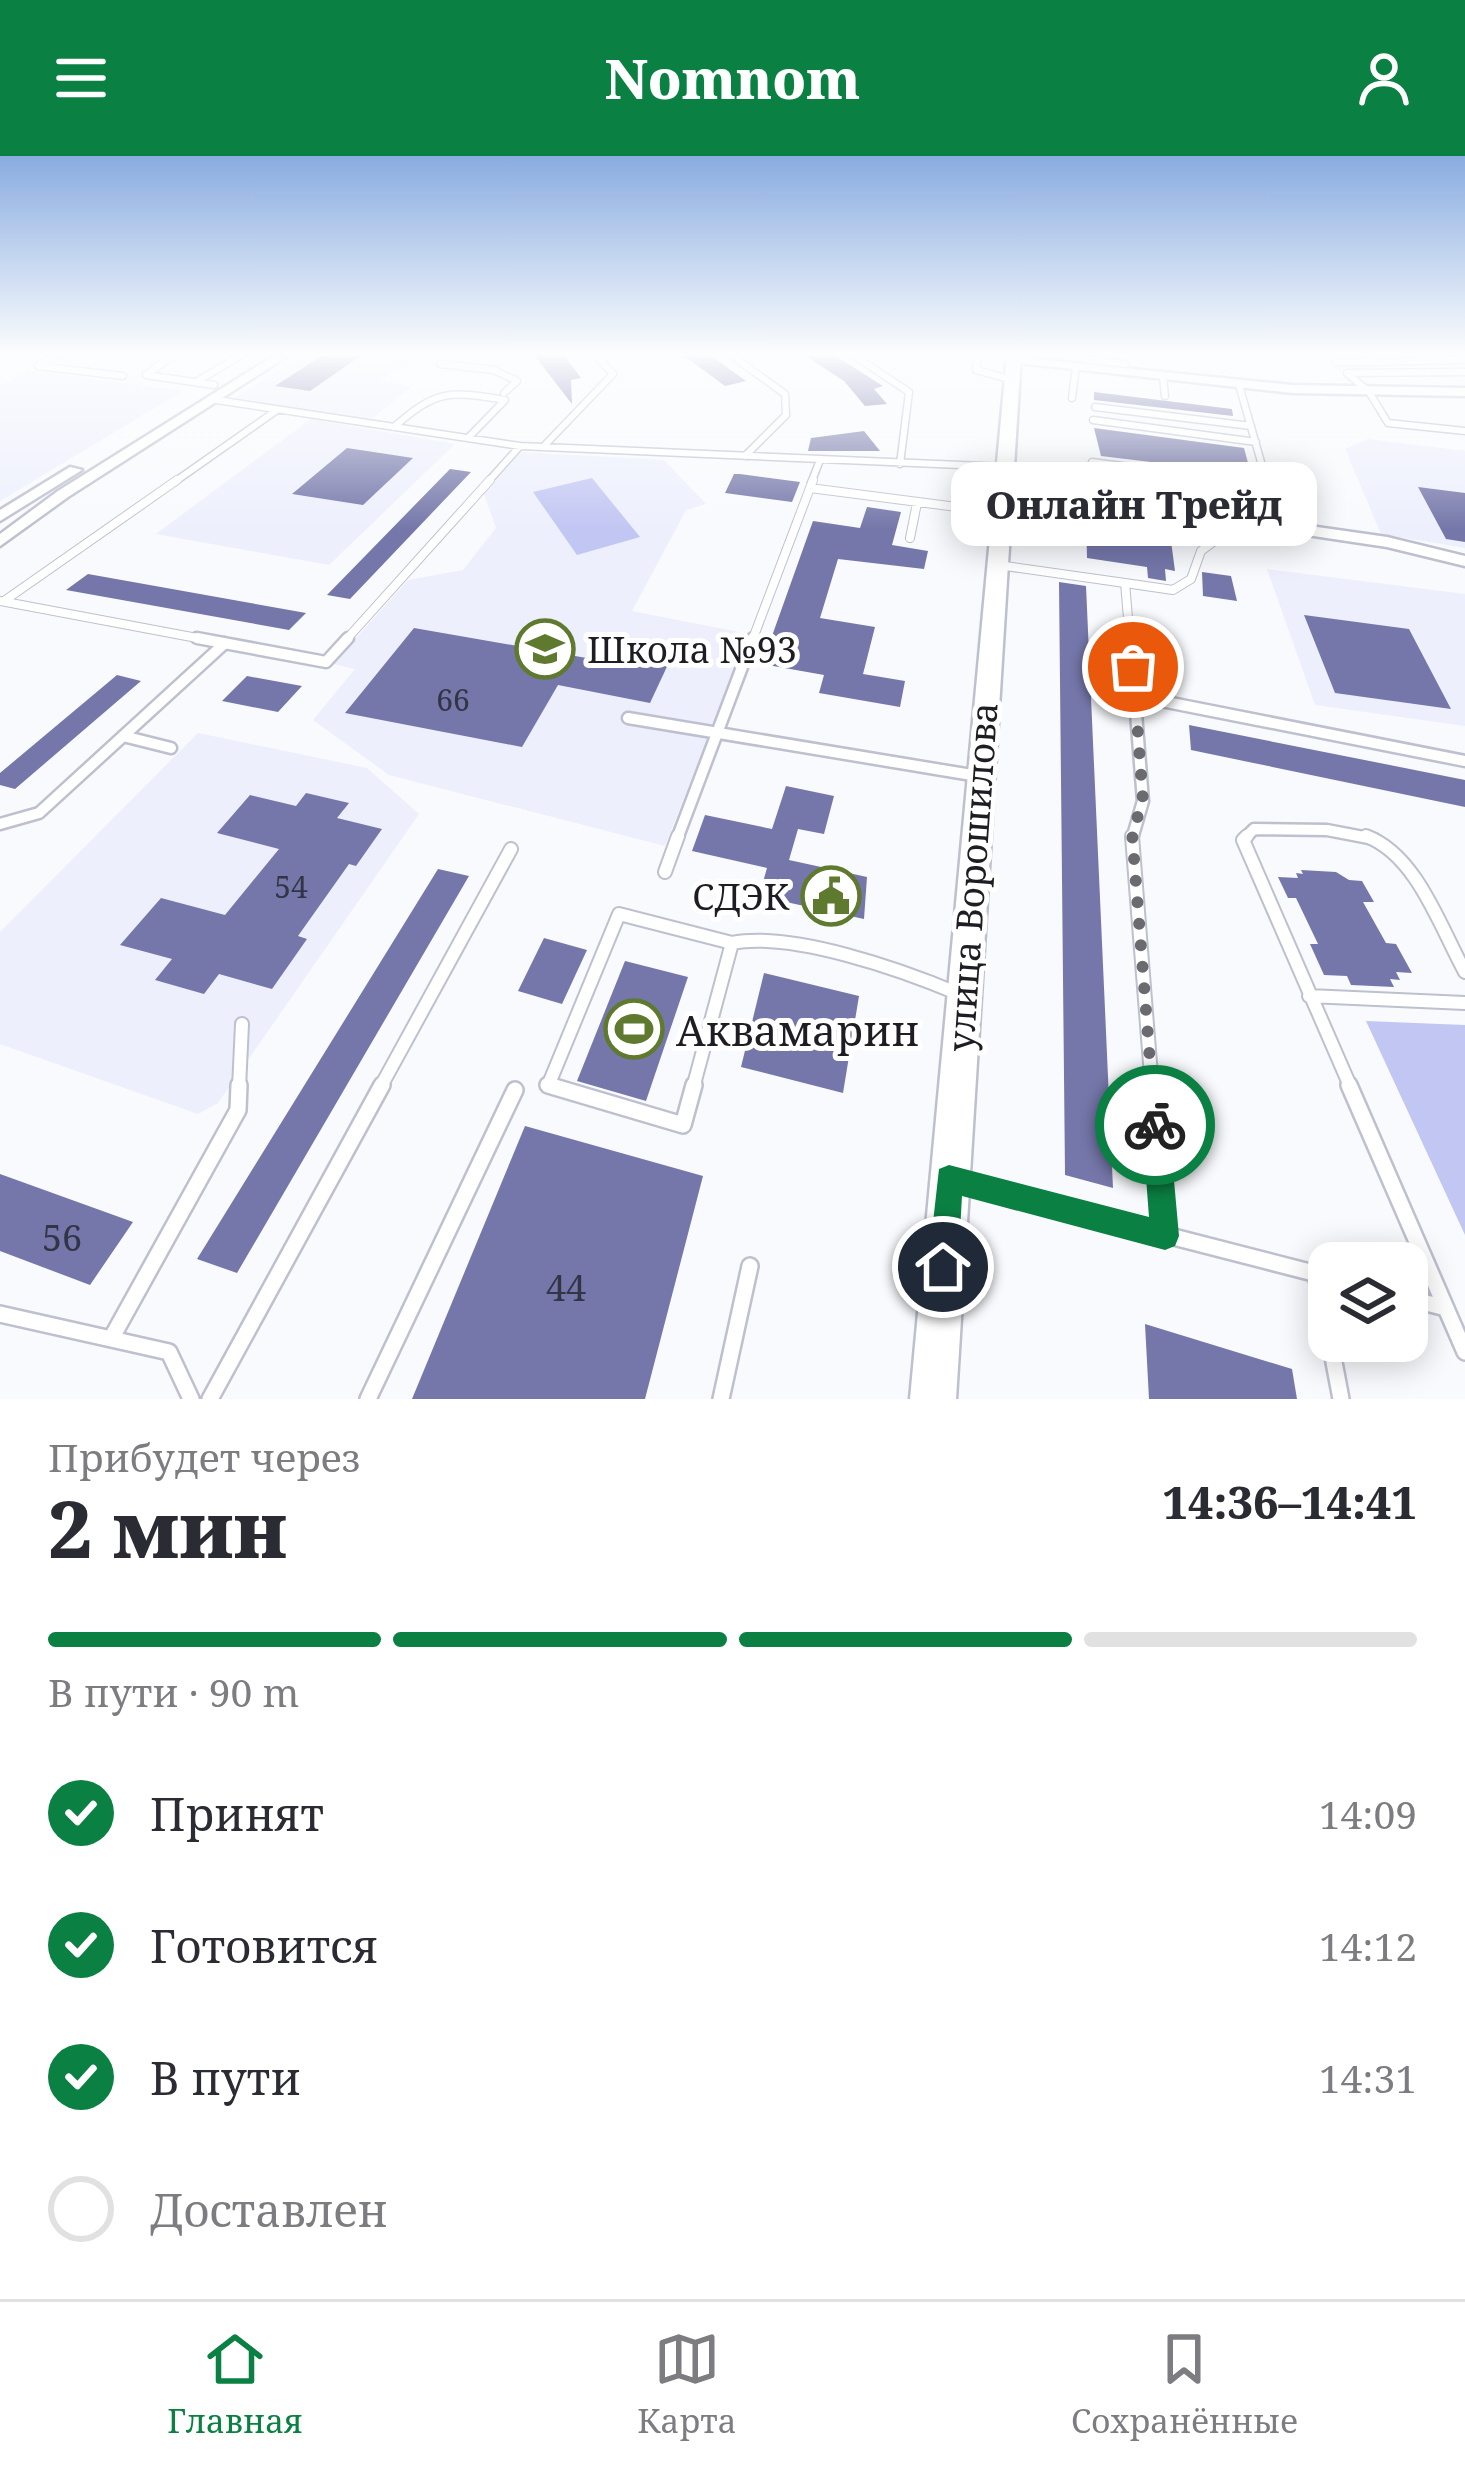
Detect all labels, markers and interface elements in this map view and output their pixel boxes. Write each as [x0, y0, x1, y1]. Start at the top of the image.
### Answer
text: Nomnom [605, 41, 860, 115]
icon: menu [48, 45, 114, 111]
icon: person [1351, 45, 1417, 111]
callout: Онлайн Трейд [950, 463, 1316, 547]
text: Онлайн Трейд [986, 477, 1282, 530]
pin [1082, 616, 1184, 718]
school or university icon: Школа №93 [514, 618, 576, 680]
place label: Школа №93 [587, 625, 797, 674]
icon: bag [1100, 634, 1166, 700]
house number: 66 [436, 679, 470, 720]
street label: улица Ворошилова [935, 701, 1009, 1053]
public building icon: СДЭК [800, 865, 862, 927]
house number: 54 [274, 866, 308, 907]
place label: СДЭК [692, 872, 790, 921]
sports icon: Аквамарин [603, 998, 665, 1060]
place label: Аквамарин [676, 1001, 919, 1058]
courier [1095, 1065, 1215, 1185]
icon: bike [1122, 1092, 1188, 1158]
house number: 56 [42, 1213, 82, 1262]
pin [892, 1216, 994, 1318]
icon: home [910, 1234, 976, 1300]
map controls [1308, 1242, 1428, 1362]
button: layers [1308, 1242, 1428, 1362]
house number: 44 [546, 1263, 586, 1312]
text: Прибудет через [48, 1430, 360, 1483]
text: 14:36–14:41 [1162, 1471, 1417, 1532]
text: 2 мин [48, 1475, 287, 1581]
text: В пути · 90 m [48, 1665, 299, 1718]
icon: check [48, 1780, 114, 1846]
text: Принят [150, 1783, 324, 1844]
text: 14:09 [1319, 1787, 1417, 1840]
icon: check [48, 1912, 114, 1978]
text: Готовится [150, 1915, 378, 1976]
text: 14:12 [1319, 1919, 1417, 1972]
icon: check [48, 2044, 114, 2110]
text: В пути [150, 2047, 301, 2108]
text: 14:31 [1319, 2051, 1417, 2104]
text: Доставлен [150, 2179, 388, 2240]
tab: Главная [167, 2326, 303, 2443]
tab: Карта [637, 2326, 737, 2443]
tab: Сохранённые [1071, 2326, 1298, 2443]

